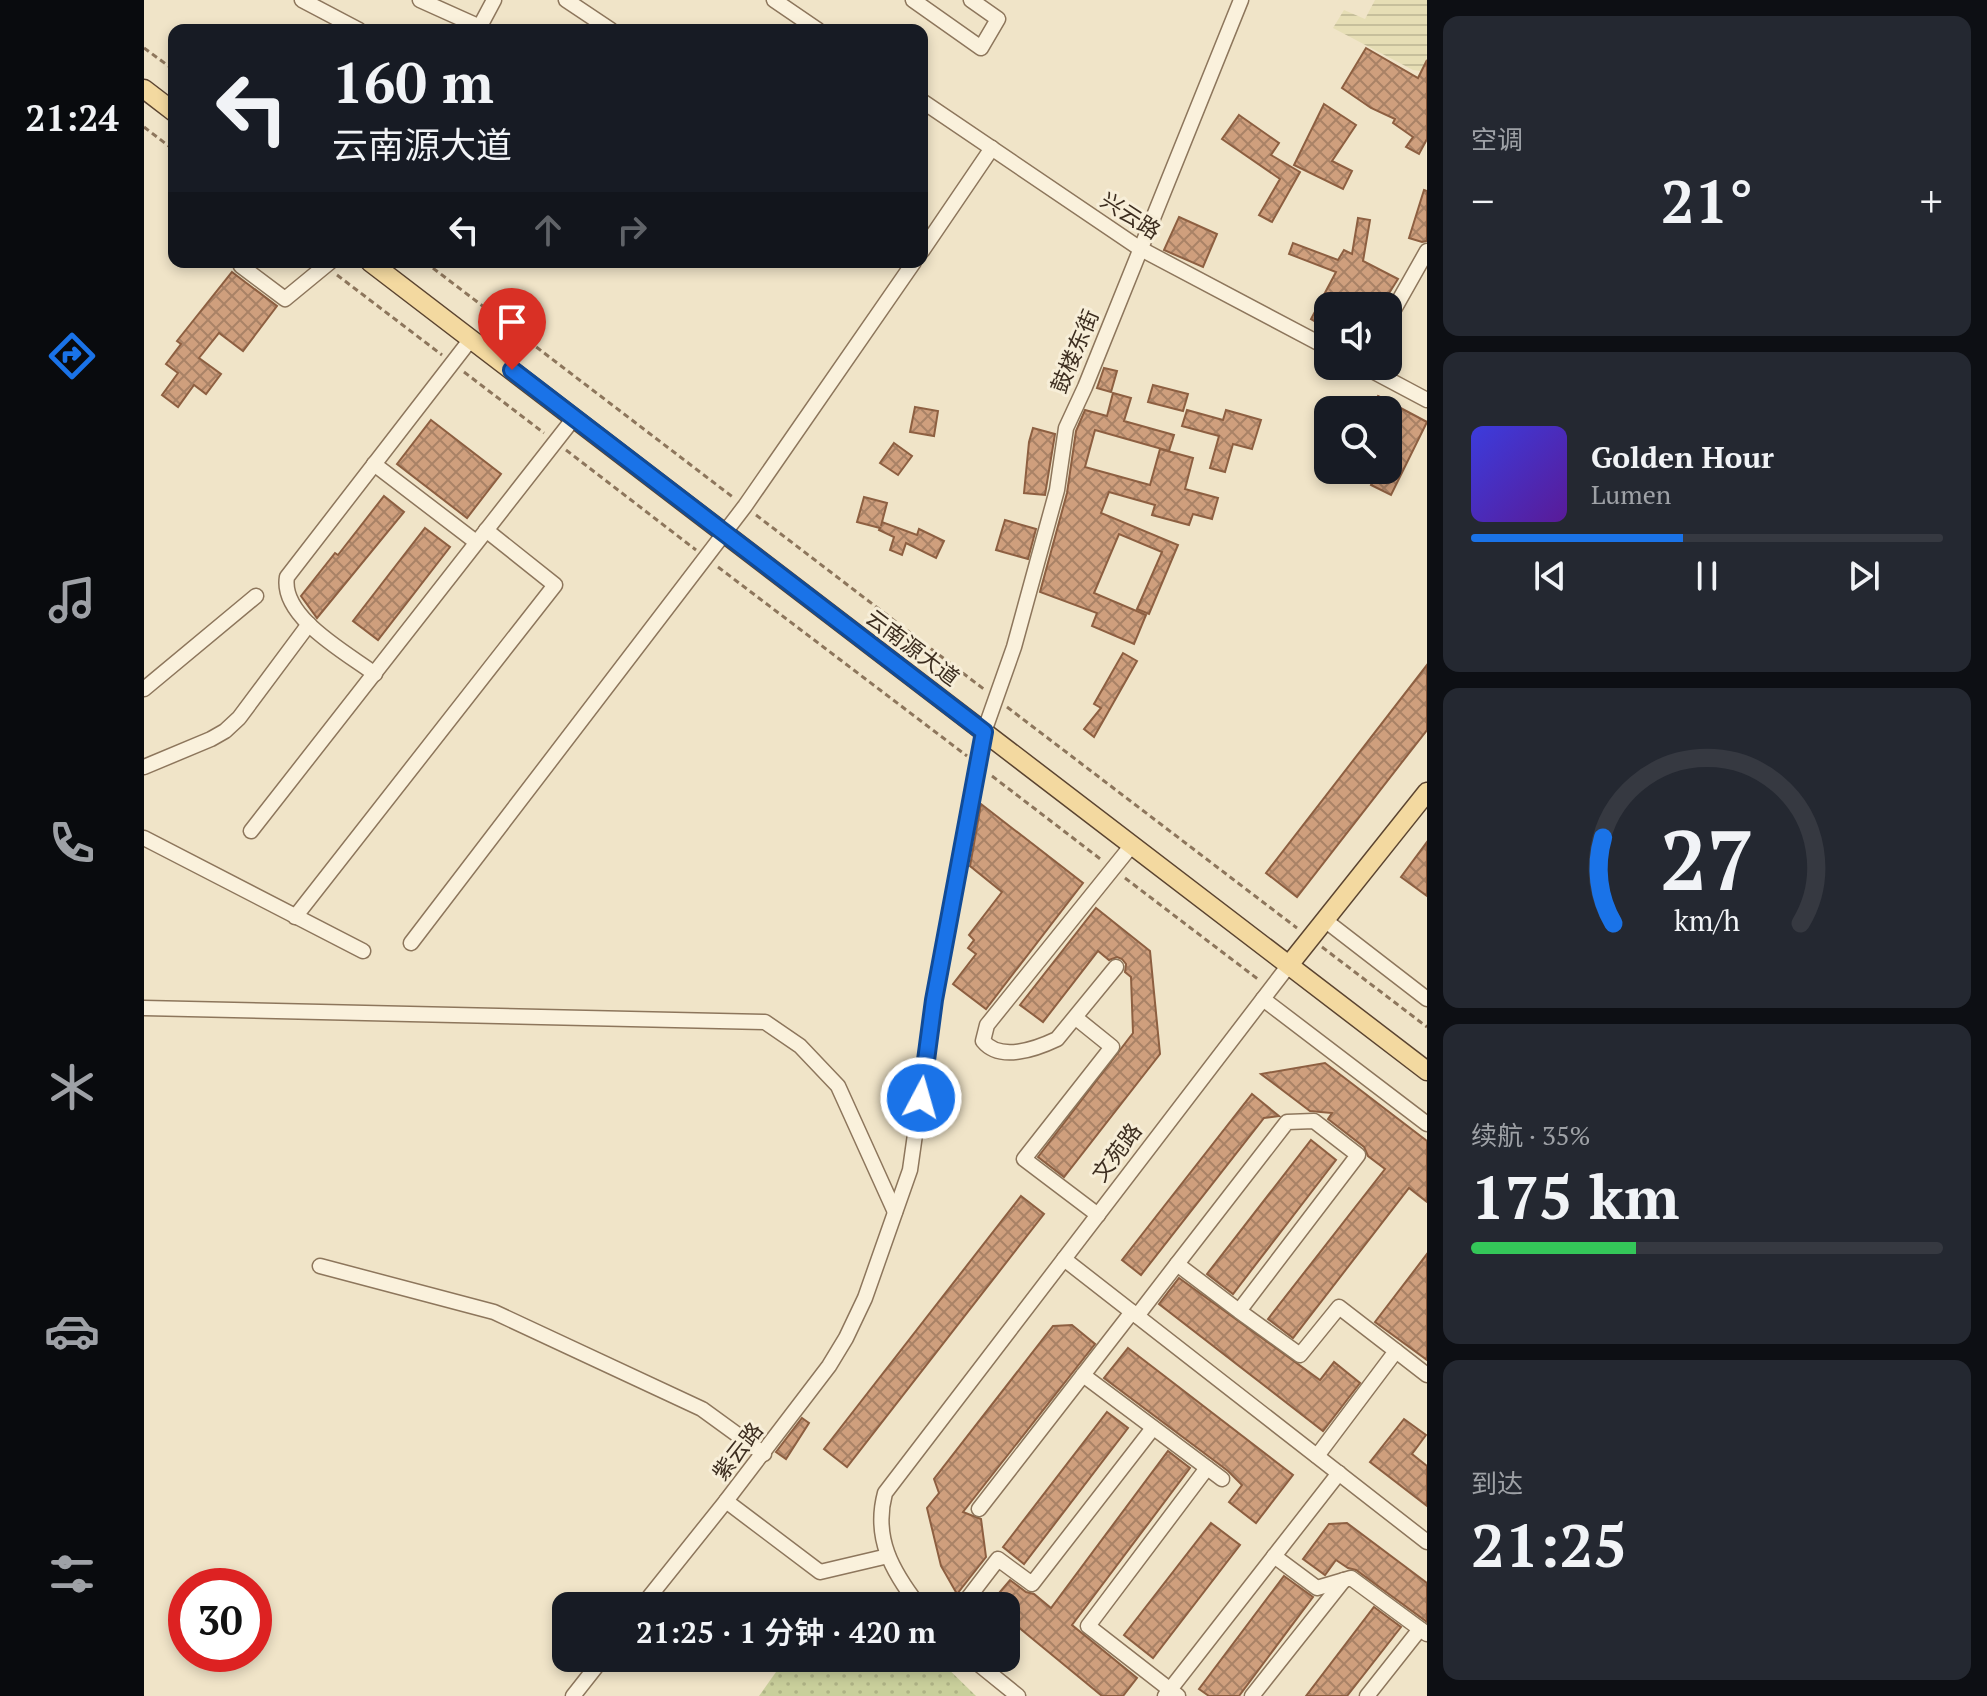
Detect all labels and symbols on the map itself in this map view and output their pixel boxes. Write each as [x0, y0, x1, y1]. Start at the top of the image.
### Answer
street label: 兴云路 [1095, 185, 1167, 245]
pin [478, 288, 546, 370]
street label: 鼓楼东街 [1043, 305, 1105, 397]
street label: 云南源大道 [860, 602, 966, 692]
position arrow [879, 1056, 963, 1140]
street label: 文苑路 [1085, 1117, 1147, 1187]
street label: 紫云路 [705, 1416, 769, 1486]
speed limit sign: 30 [168, 1568, 272, 1672]

